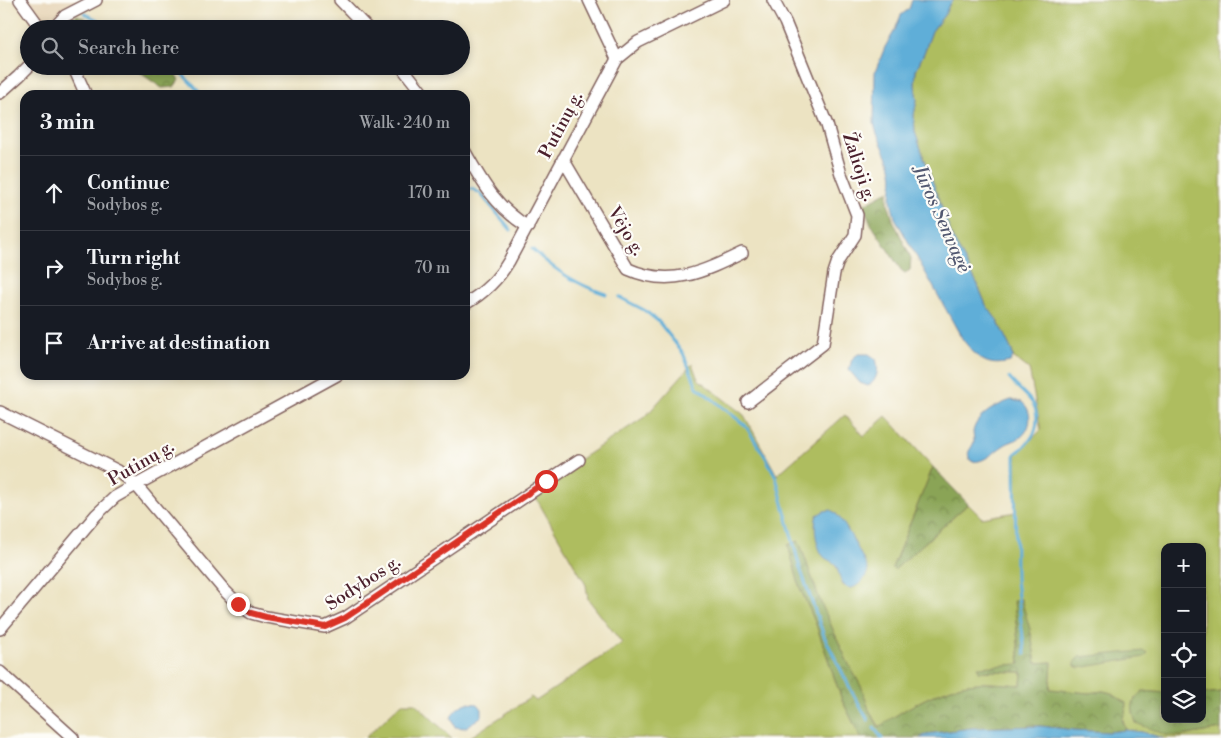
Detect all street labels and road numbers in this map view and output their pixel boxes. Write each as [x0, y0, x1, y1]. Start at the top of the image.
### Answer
street label: Putinų g. [534, 87, 588, 163]
street label: Žalioji g. [837, 130, 881, 204]
street label: Vėjo g. [602, 201, 650, 260]
street label: Putinų g. [104, 435, 178, 491]
street label: Sodybos g. [321, 550, 405, 616]

